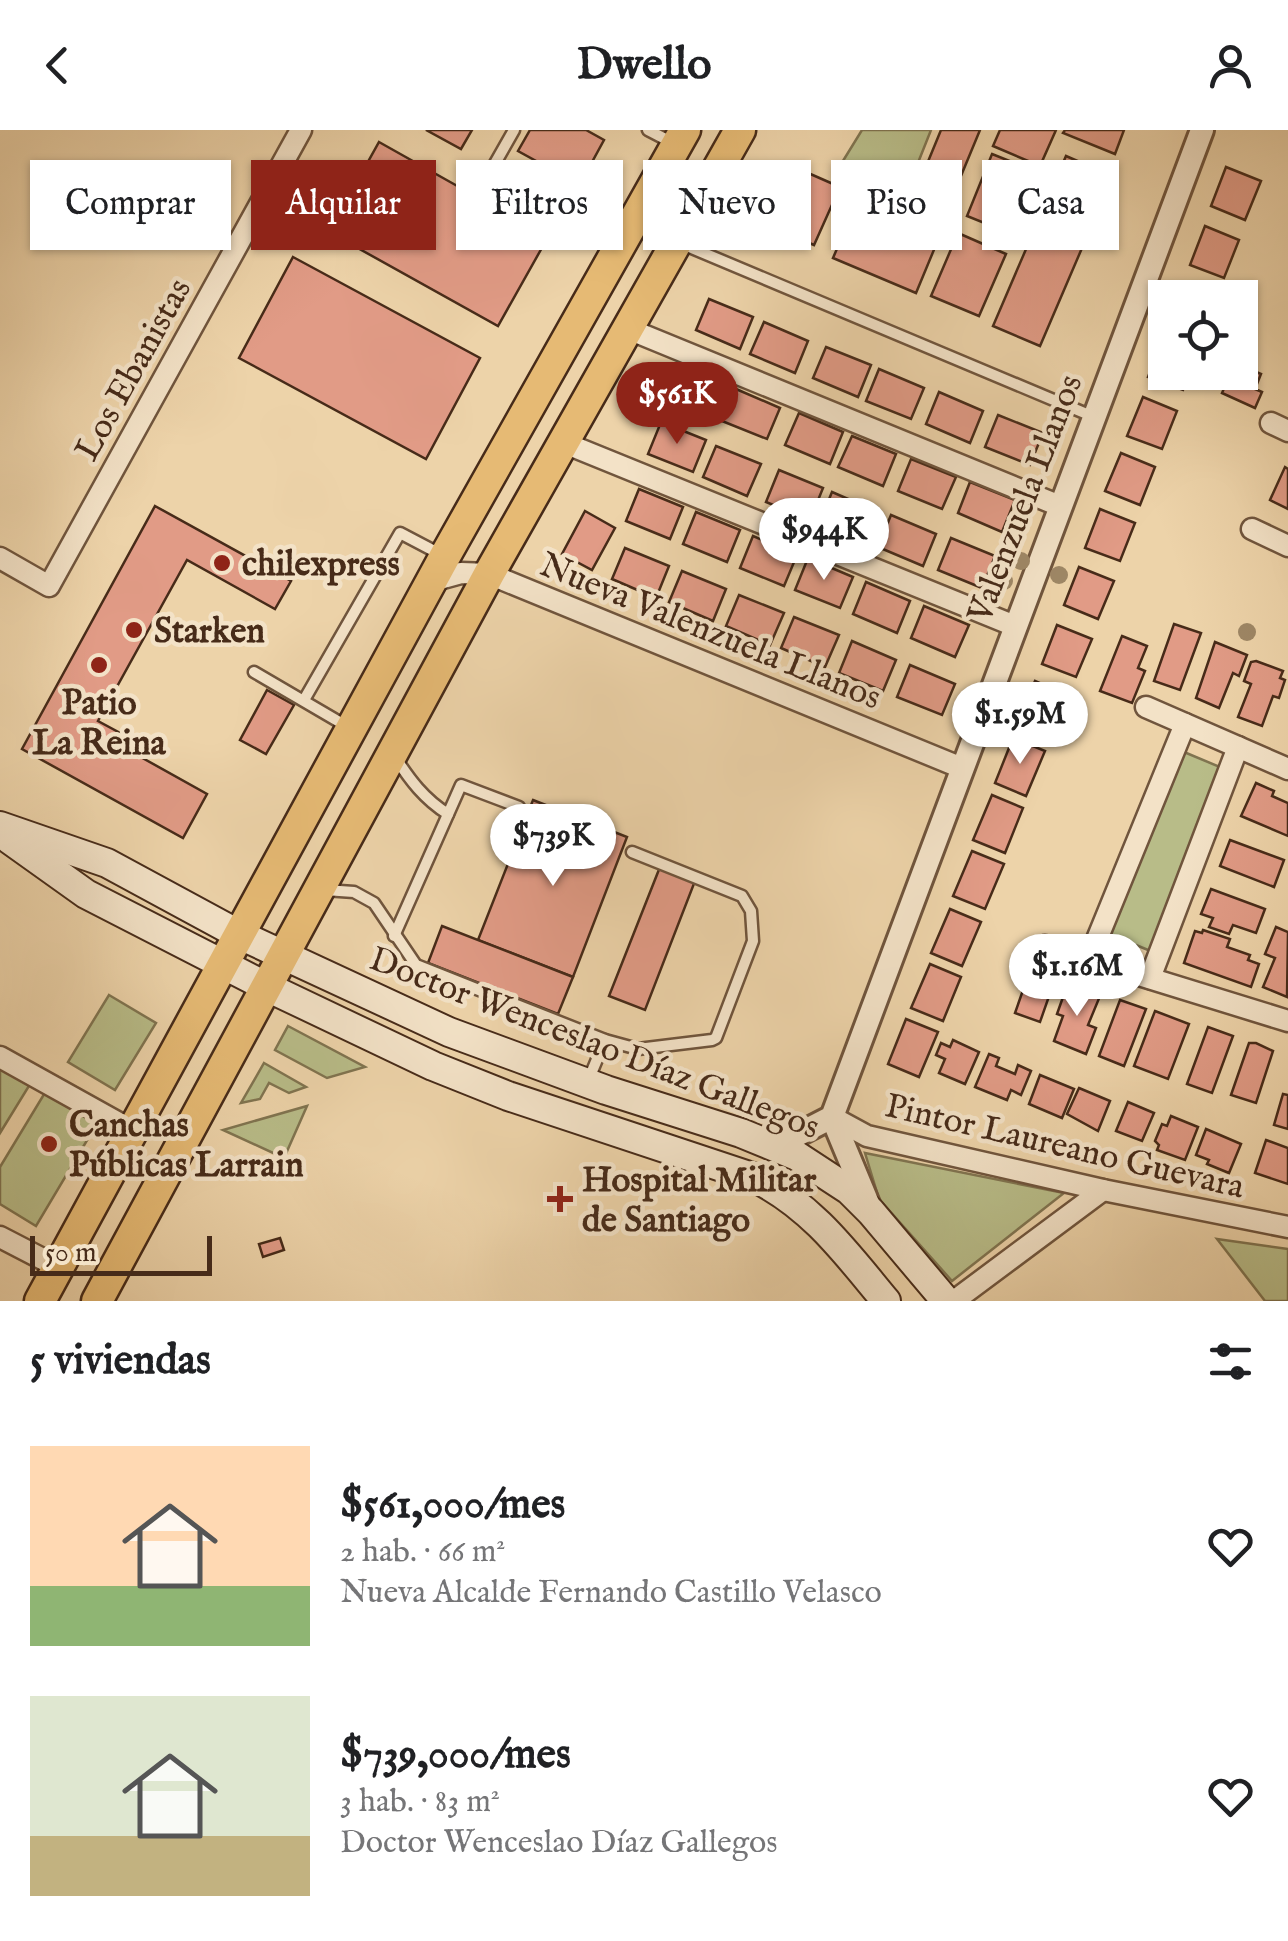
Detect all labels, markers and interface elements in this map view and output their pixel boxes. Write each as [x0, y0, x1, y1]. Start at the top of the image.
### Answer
text: Dwello [577, 37, 711, 94]
icon: back [30, 38, 85, 93]
icon: person [1203, 38, 1258, 93]
chip: Comprar [30, 160, 231, 250]
chip: Alquilar [251, 160, 436, 250]
chip: Filtros [456, 160, 623, 250]
chip: Nuevo [643, 160, 811, 250]
chip: Piso [831, 160, 962, 250]
chip: Casa [982, 160, 1119, 250]
street label: Los Ebanistas [66, 271, 203, 469]
map controls [1148, 280, 1258, 390]
button: locate [1148, 280, 1258, 390]
pin: $561K [607, 362, 747, 447]
street label: Valenzuela Llanos [958, 368, 1094, 630]
text: $561K [638, 374, 716, 415]
pin: $944K [754, 498, 894, 583]
text: $944K [781, 510, 867, 551]
place label: chilexpress [242, 543, 400, 588]
street label: Nueva Valenzuela Llanos [533, 543, 887, 721]
marker: chilexpress [211, 552, 233, 574]
place label: Starken [154, 610, 265, 655]
marker: Starken [123, 619, 145, 641]
marker: Patio La Reina [88, 654, 110, 676]
place label: Patio La Reina [32, 682, 167, 767]
pin: $1.59M [939, 682, 1101, 767]
text: $1.59M [974, 694, 1066, 735]
pin: $739K [483, 804, 623, 889]
text: $739K [512, 816, 594, 857]
pin: $1.16M [996, 934, 1158, 1019]
street label: Doctor Wenceslao Díaz Gallegos [363, 938, 826, 1151]
text: $1.16M [1031, 946, 1123, 987]
street label: Pintor Laureano Guevara [880, 1084, 1249, 1211]
place label: Canchas Públicas Larrain [69, 1104, 304, 1189]
marker: Canchas Públicas Larrain [38, 1133, 60, 1155]
place label: Hospital Militar de Santiago [582, 1159, 816, 1244]
marker: Hospital Militar de Santiago [547, 1186, 573, 1212]
scale bar [30, 1231, 212, 1276]
text: 50 m [45, 1236, 97, 1271]
icon: filters [1203, 1334, 1258, 1389]
text: 5 viviendas [30, 1335, 211, 1388]
text: $561,000/mes [340, 1479, 565, 1532]
icon: home [110, 1486, 230, 1606]
icon: heart [1203, 1519, 1258, 1574]
text: 2 hab. · 66 m² [340, 1532, 505, 1573]
text: Nueva Alcalde Fernando Castillo Velasco [340, 1573, 882, 1614]
text: $739,000/mes [340, 1729, 571, 1782]
icon: home [110, 1736, 230, 1856]
icon: heart [1203, 1769, 1258, 1824]
text: 3 hab. · 83 m² [340, 1782, 500, 1823]
text: Doctor Wenceslao Díaz Gallegos [340, 1823, 778, 1864]

